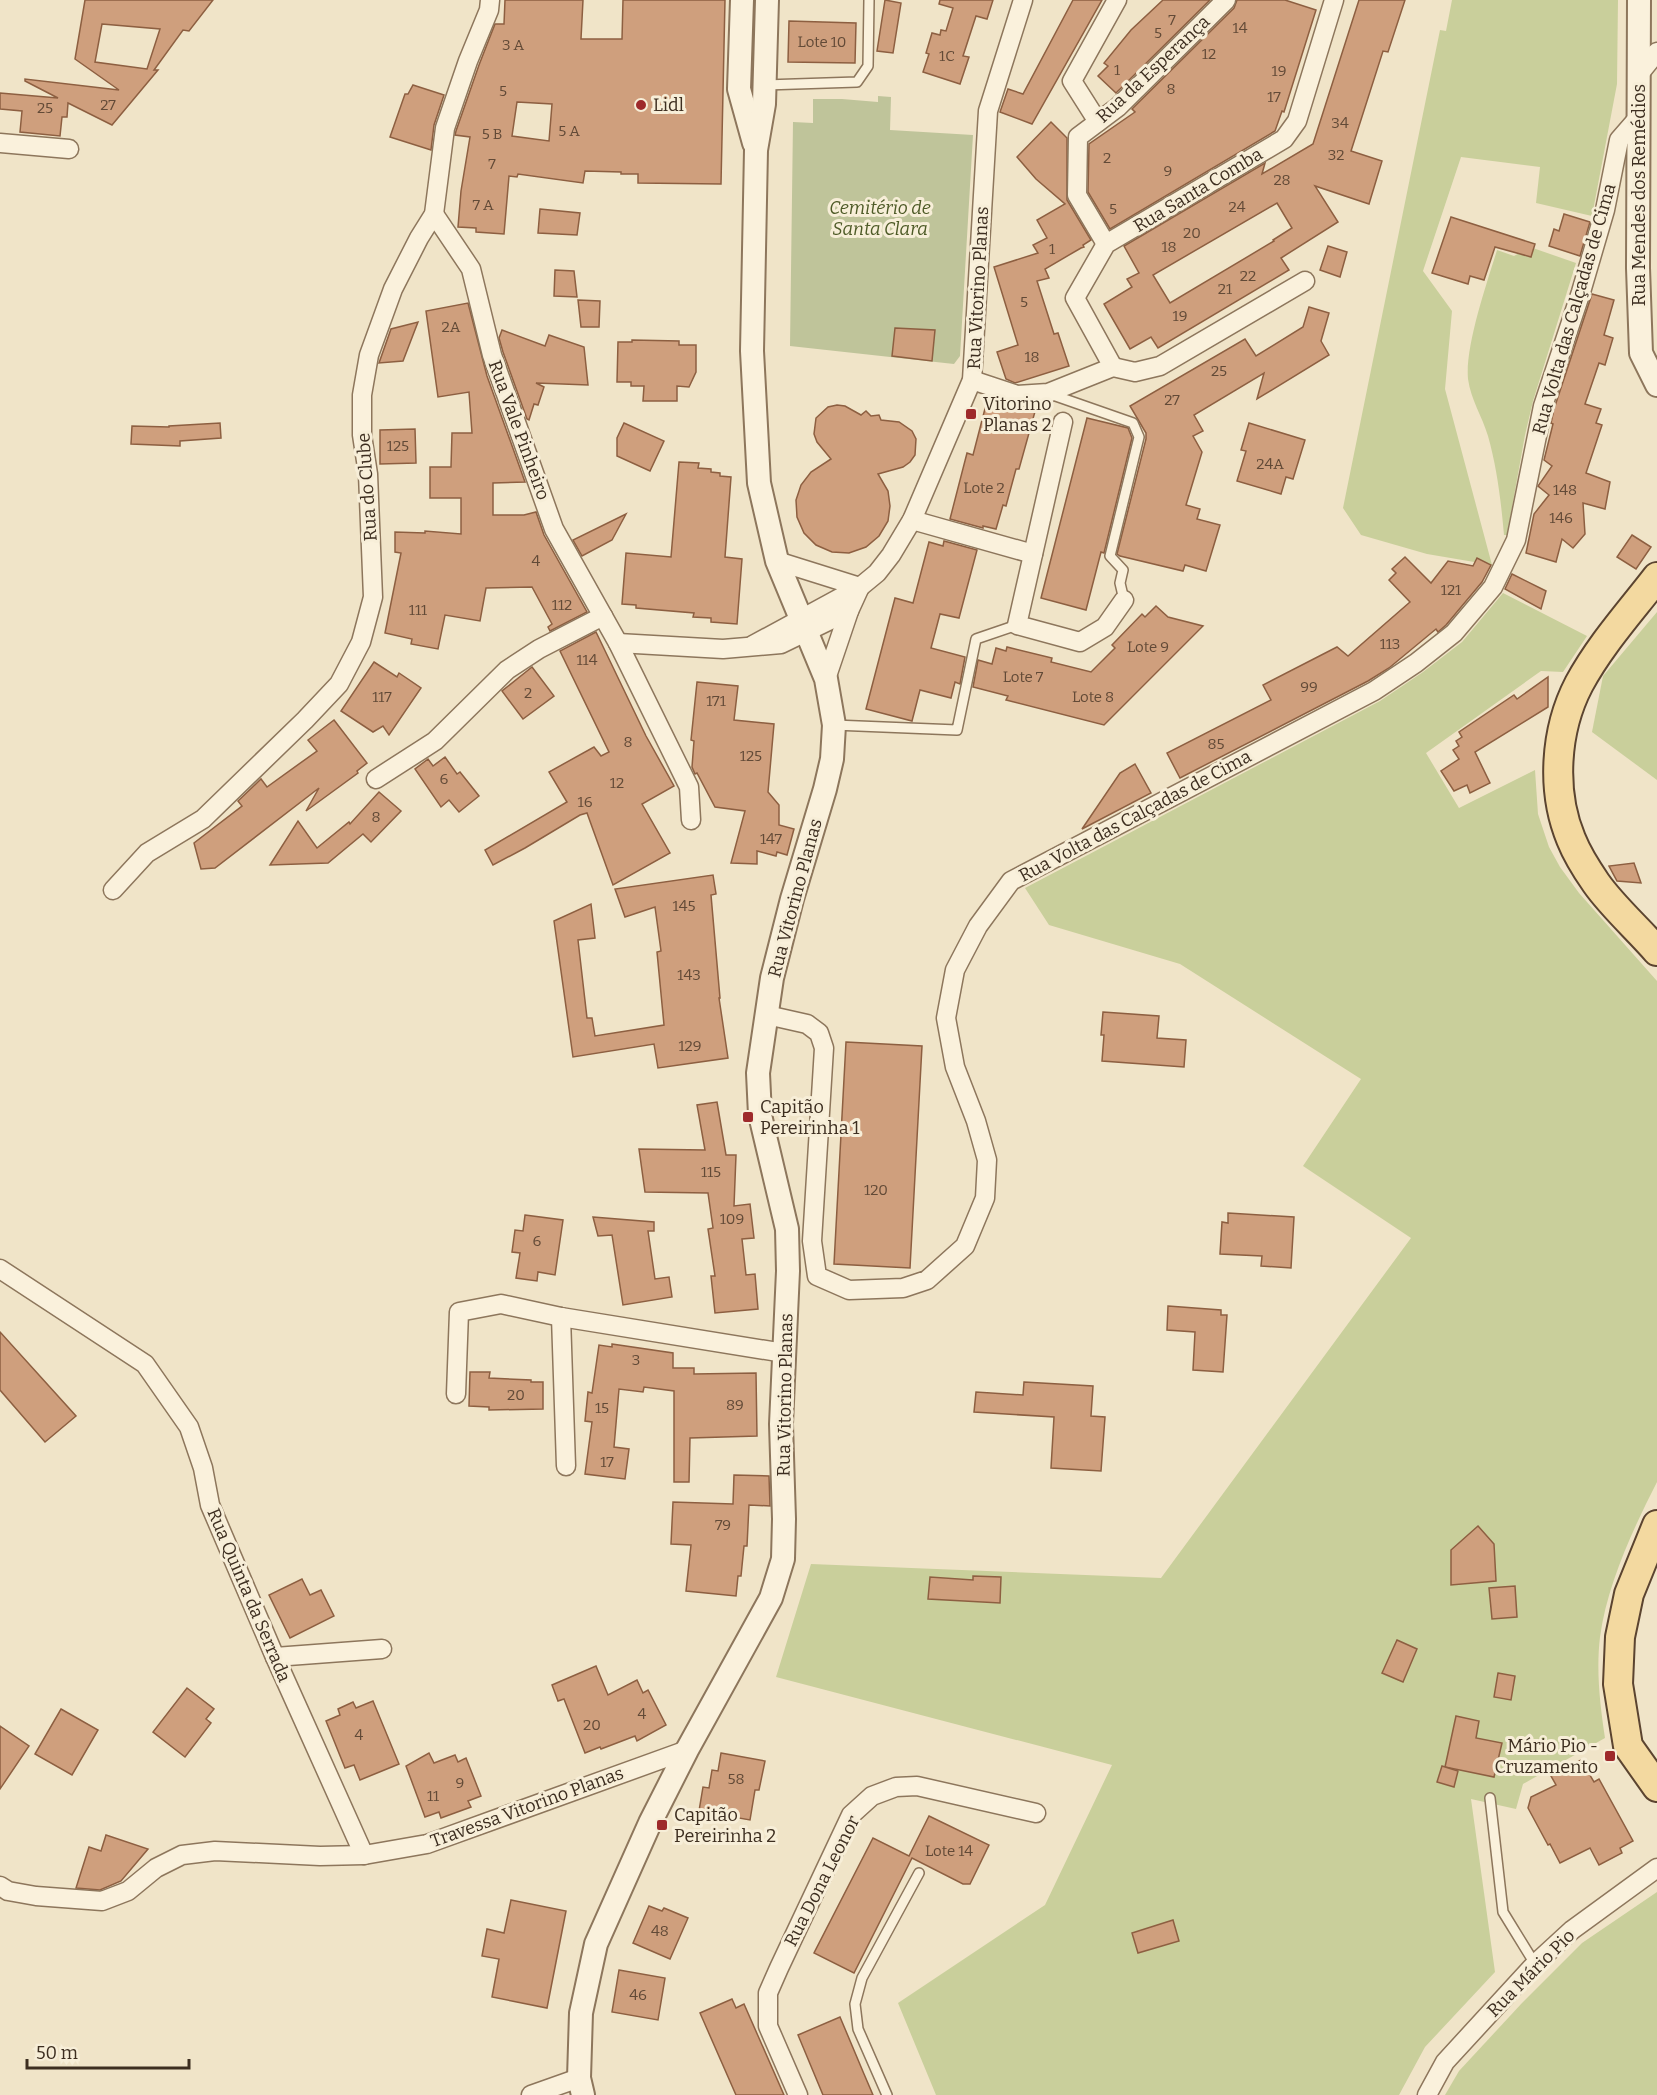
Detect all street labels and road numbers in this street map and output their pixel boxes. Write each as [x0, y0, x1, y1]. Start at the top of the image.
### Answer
street label: Rua da Esperança [1092, 11, 1215, 127]
street label: Rua Mendes dos Remédios [1628, 84, 1650, 306]
street label: Rua Santa Comba [1130, 143, 1267, 237]
street label: Rua Volta das Calçadas de Cima [1528, 181, 1620, 437]
street label: Rua Vitorino Planas [963, 206, 993, 370]
street label: Rua Vale Pinheiro [483, 357, 555, 503]
street label: Rua do Clube [352, 432, 382, 542]
street label: Rua Volta das Calçadas de Cima [1015, 745, 1255, 887]
street label: Rua Vitorino Planas [763, 816, 827, 980]
street label: Rua Vitorino Planas [773, 1313, 797, 1477]
street label: Rua Quinta da Serrada [202, 1505, 296, 1685]
street label: Travessa Vitorino Planas [428, 1762, 626, 1852]
street label: Rua Dona Leonor [780, 1812, 864, 1950]
street label: Rua Mário Pio [1483, 1925, 1579, 2021]

